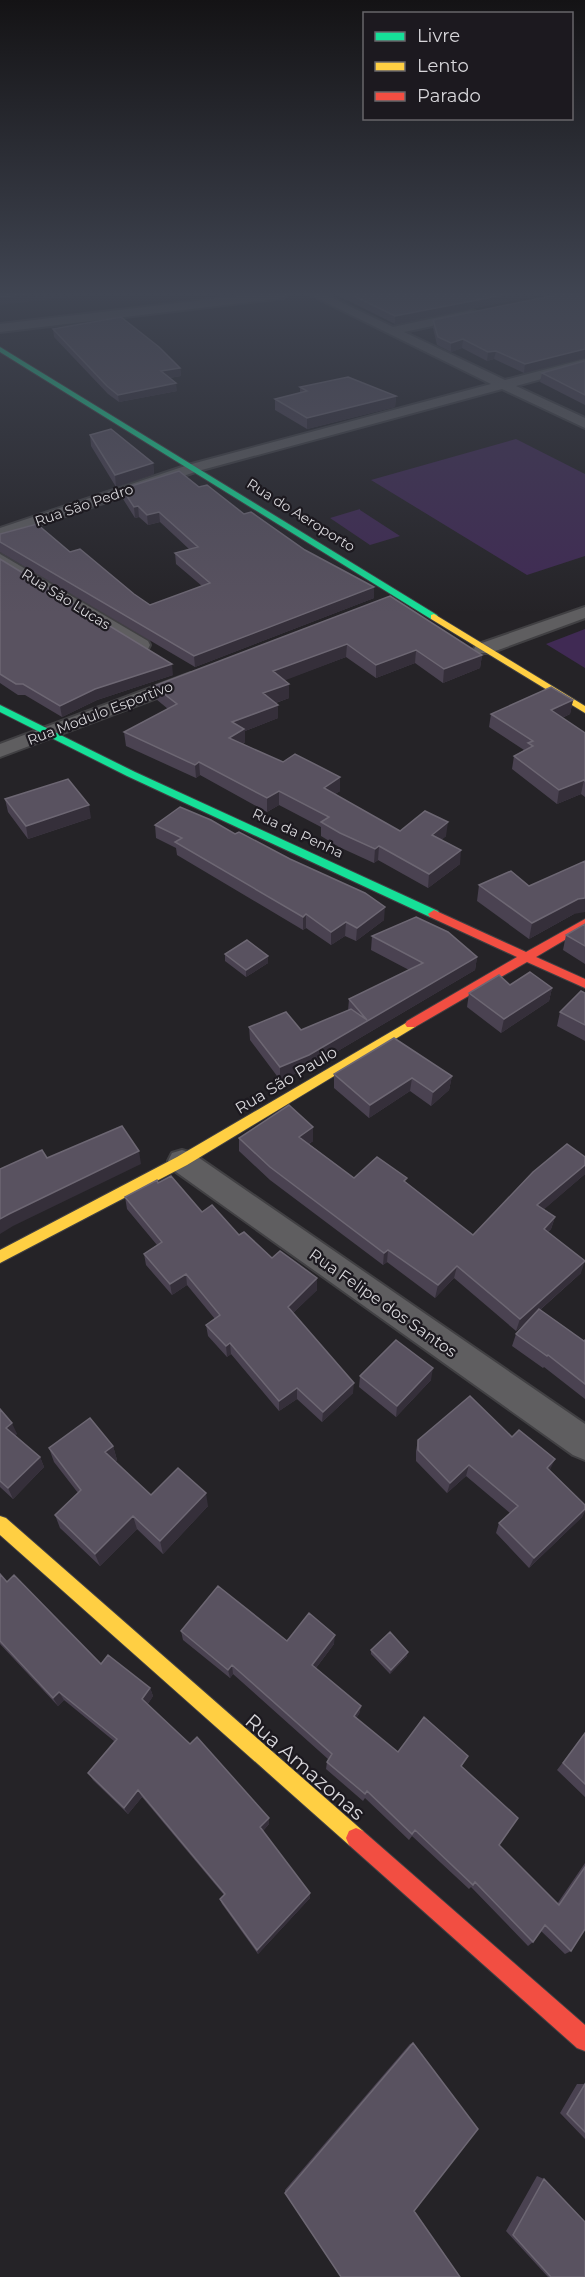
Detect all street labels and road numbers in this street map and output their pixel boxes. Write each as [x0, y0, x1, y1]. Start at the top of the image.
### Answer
street label: Rua do Aeroporto [244, 474, 359, 556]
street label: Rua São Pedro [32, 480, 136, 530]
street label: Rua São Lucas [18, 565, 114, 634]
street label: Rua Modulo Esportivo [25, 677, 176, 749]
street label: Rua da Penha [250, 804, 346, 862]
street label: Rua São Paulo [232, 1042, 340, 1118]
street label: Rua Felipe dos Santos [306, 1245, 461, 1361]
street label: Rua Amazonas [241, 1709, 370, 1825]

